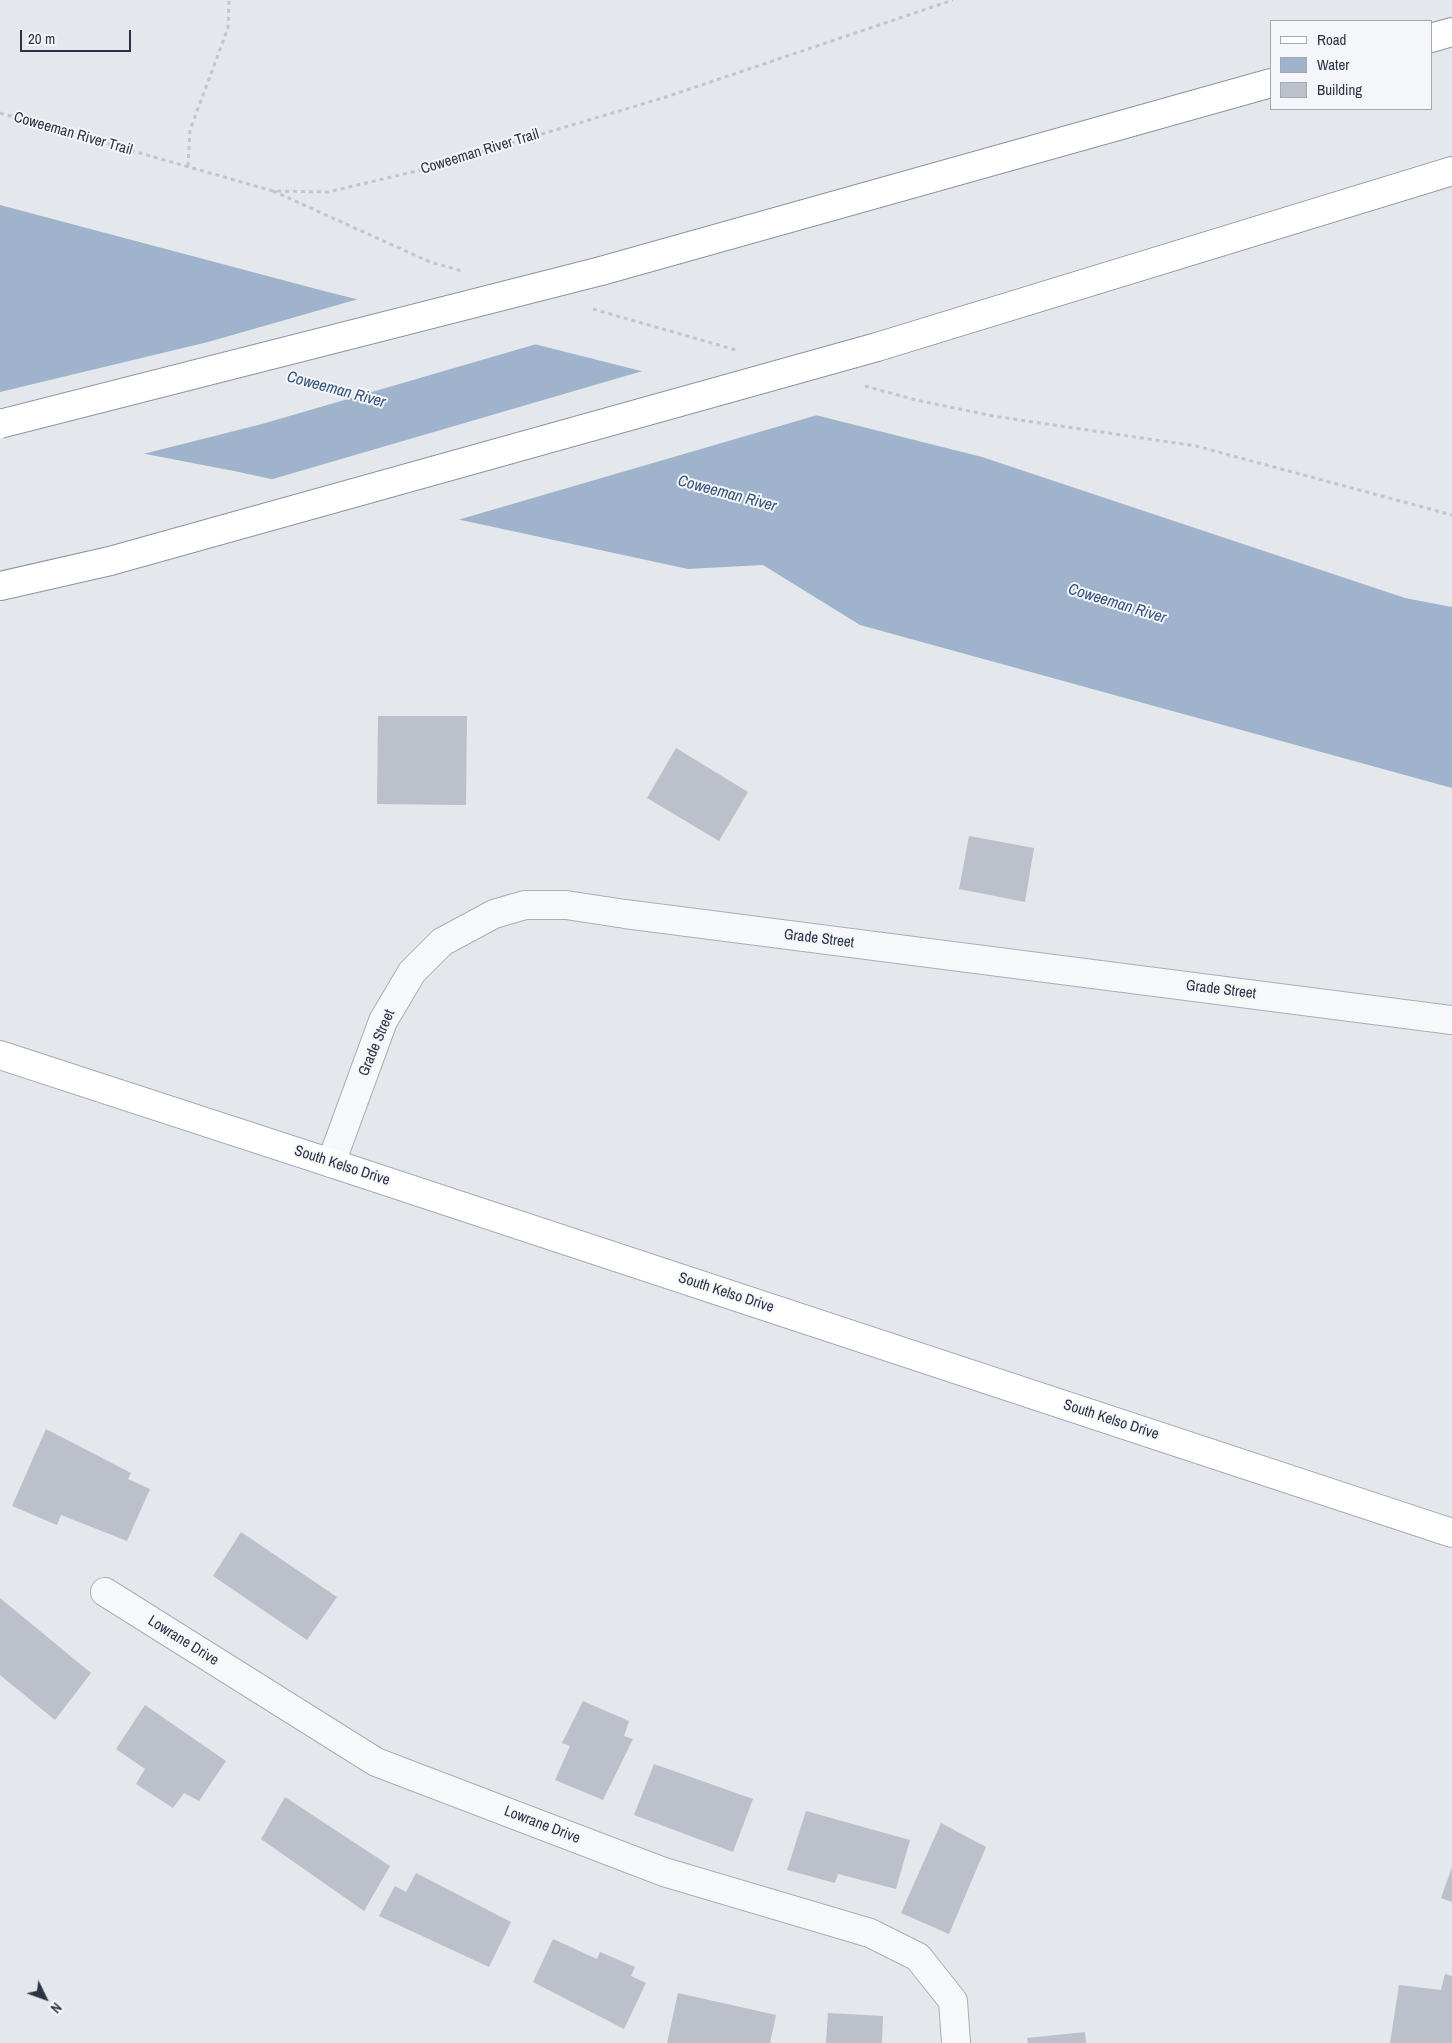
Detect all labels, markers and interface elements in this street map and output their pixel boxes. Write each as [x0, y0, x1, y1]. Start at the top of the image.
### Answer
scale bar [22, 20, 134, 52]
legend [1270, 20, 1432, 110]
text: 20 m [28, 28, 55, 49]
text: Road [1317, 29, 1346, 50]
text: Water [1317, 54, 1349, 75]
text: Building [1317, 79, 1362, 100]
street label: Coweeman River Trail [12, 108, 134, 160]
street label: Coweeman River Trail [419, 125, 541, 179]
water label: Coweeman River [285, 368, 387, 412]
water label: Coweeman River [676, 472, 778, 516]
water label: Coweeman River [1066, 580, 1168, 628]
street label: Grade Street [783, 926, 855, 952]
street label: Grade Street [1185, 977, 1257, 1003]
street label: Grade Street [355, 1007, 399, 1079]
street label: South Kelso Drive [292, 1142, 392, 1190]
street label: South Kelso Drive [676, 1269, 776, 1317]
street label: South Kelso Drive [1061, 1396, 1161, 1444]
street label: Lowrane Drive [144, 1612, 222, 1670]
street label: Lowrane Drive [501, 1802, 583, 1848]
north arrow [20, 1973, 70, 2023]
text: N [47, 1999, 66, 2017]

